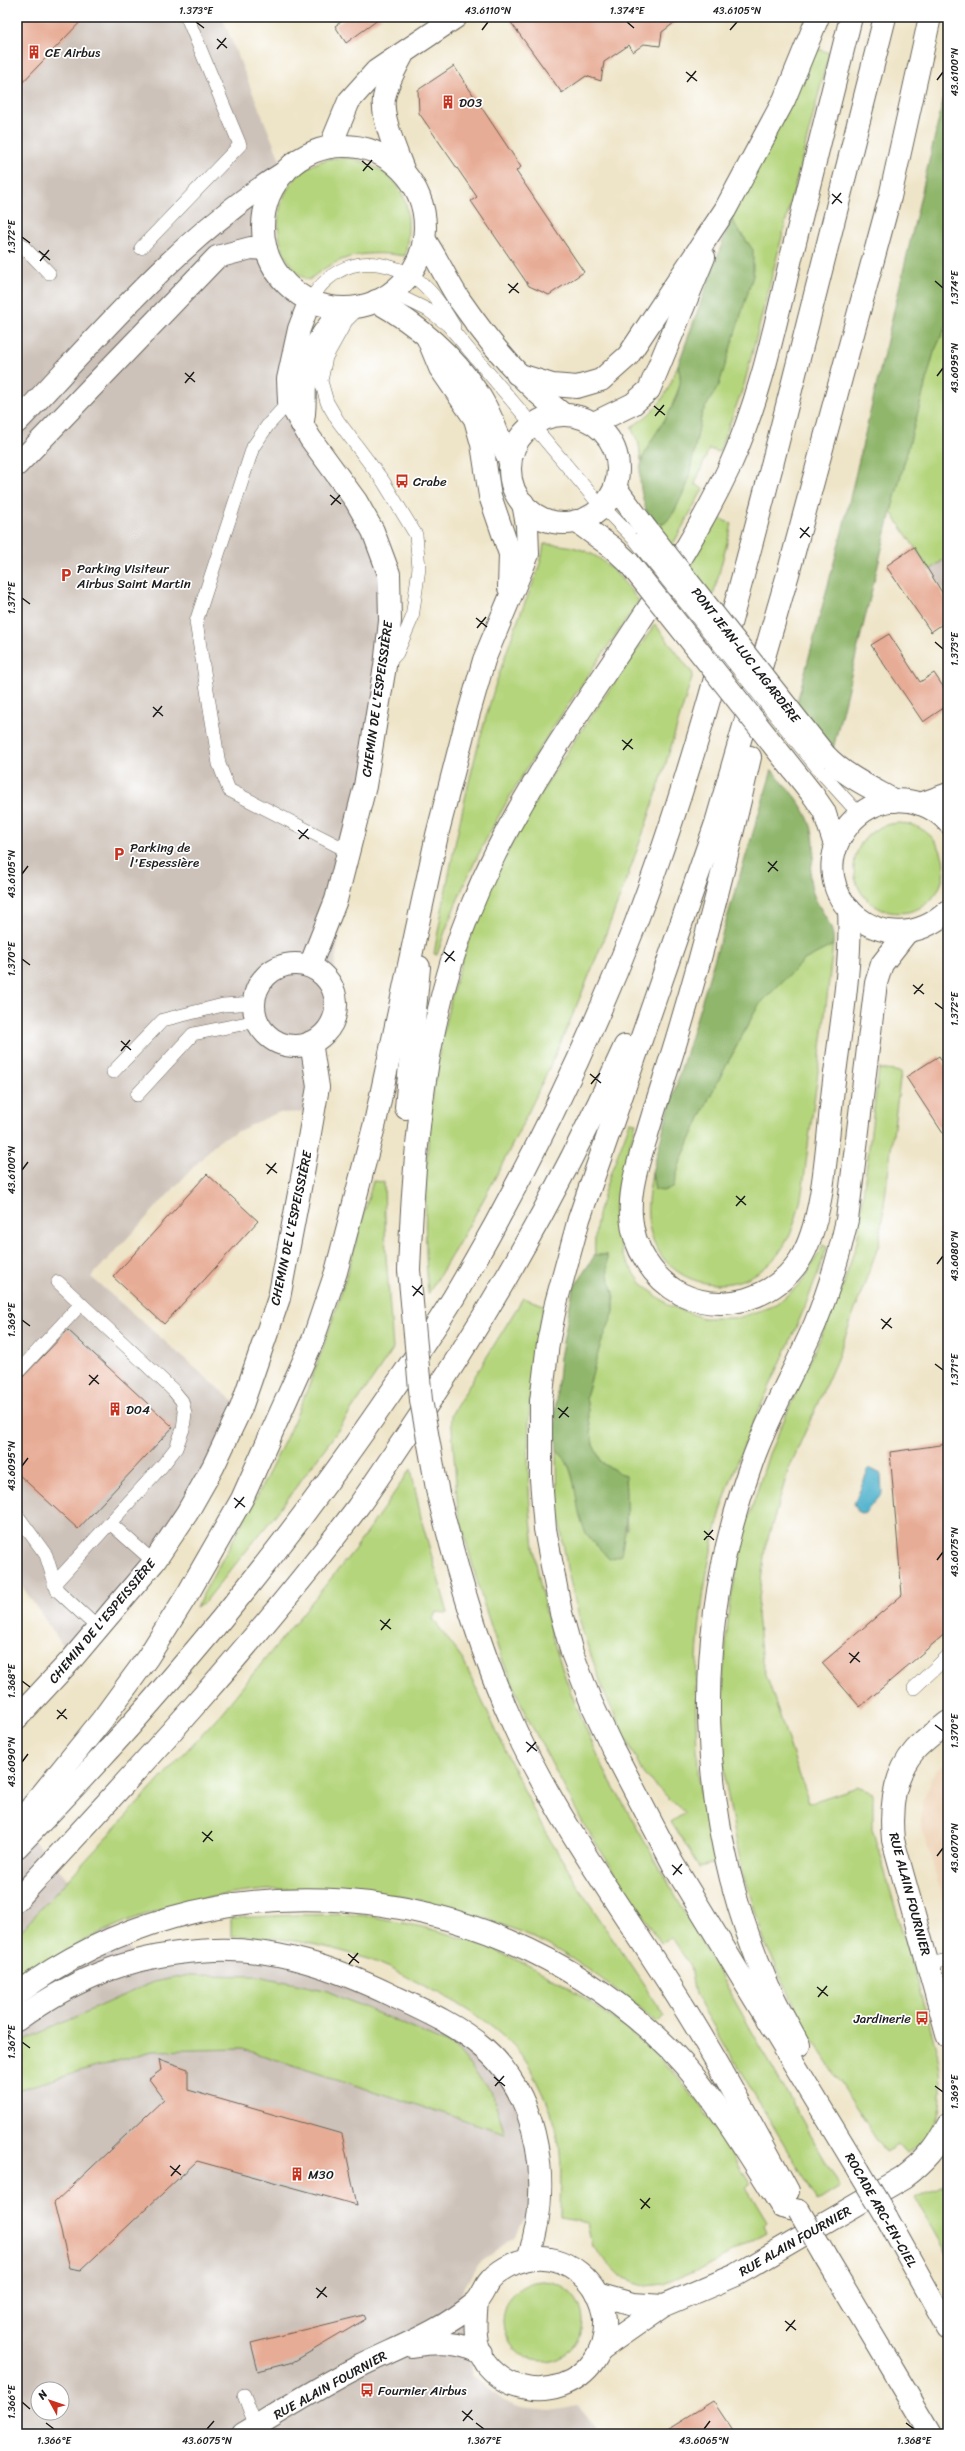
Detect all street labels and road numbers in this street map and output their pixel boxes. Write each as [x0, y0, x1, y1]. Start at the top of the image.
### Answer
street label: PONT JEAN-LUC LAGARDÈRE [685, 582, 807, 729]
street label: CHEMIN DE L'ESPEISSIÈRE [355, 619, 399, 779]
street label: CHEMIN DE L'ESPEISSIÈRE [263, 1148, 319, 1307]
street label: CHEMIN DE L'ESPEISSIÈRE [43, 1553, 162, 1689]
street label: RUE ALAIN FOURNIER [882, 1830, 938, 1958]
street label: ROCADE ARC-EN-CIEL [839, 2148, 923, 2272]
street label: RUE ALAIN FOURNIER [734, 2199, 856, 2283]
street label: RUE ALAIN FOURNIER [269, 2344, 391, 2426]

